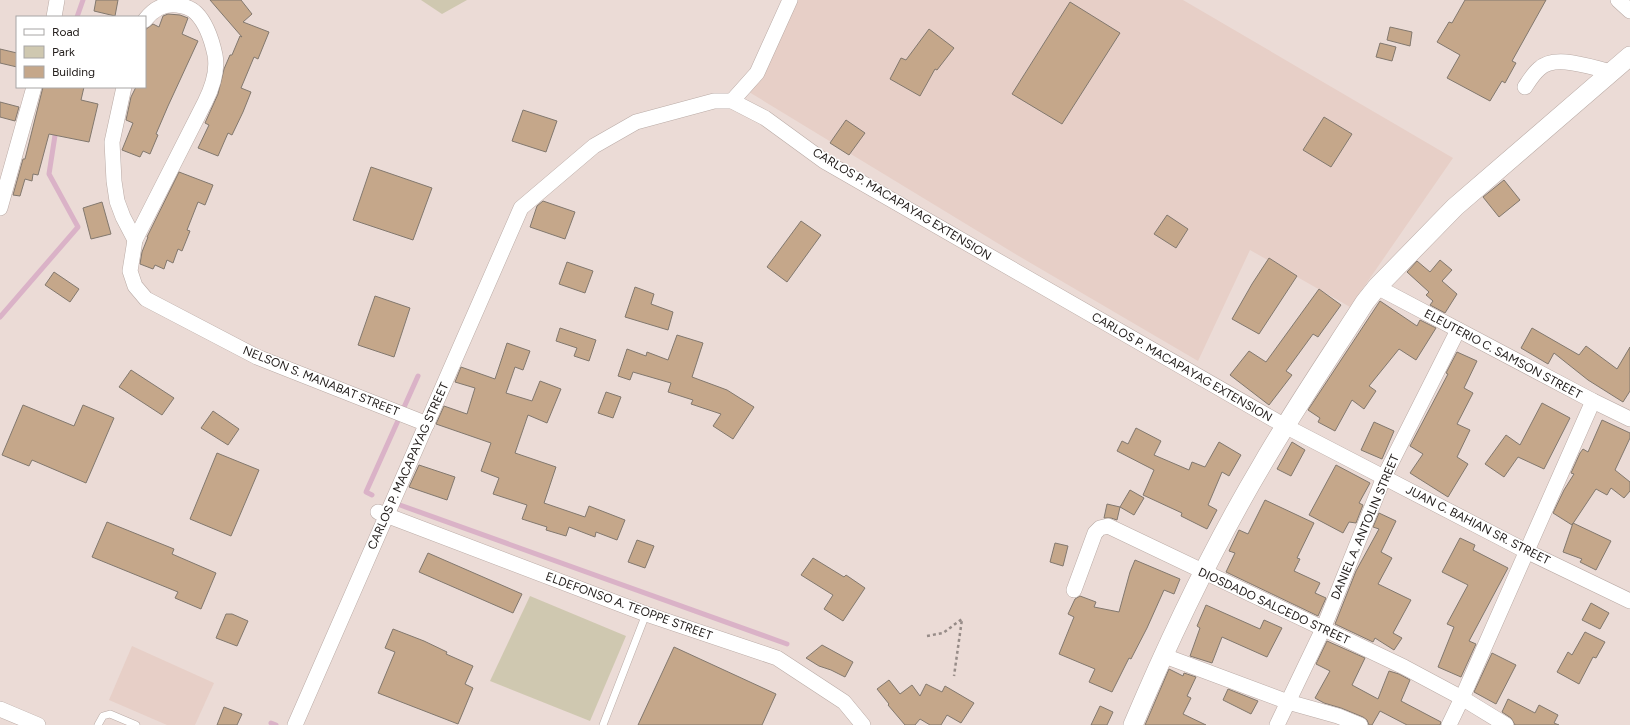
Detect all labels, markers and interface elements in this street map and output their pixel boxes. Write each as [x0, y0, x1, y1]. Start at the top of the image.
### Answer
legend [16, 16, 146, 88]
text: Road [52, 25, 80, 39]
text: Park [52, 45, 75, 59]
text: Building [52, 65, 95, 79]
street label: CARLOS P. MACAPAYAG EXTENSION [810, 145, 994, 263]
street label: ELEUTERIO C. SAMSON STREET [1422, 306, 1585, 402]
street label: CARLOS P. MACAPAYAG EXTENSION [1089, 309, 1275, 425]
street label: NELSON S. MANABAT STREET [241, 343, 402, 419]
street label: CARLOS P. MACAPAYAG STREET [365, 380, 451, 552]
street label: DANIEL A. ANTOLIN STREET [1328, 452, 1402, 602]
street label: JUAN C. BAHIAN SR. STREET [1404, 482, 1553, 568]
street label: DIOSDADO SALCEDO STREET [1196, 565, 1352, 647]
street label: ELDEFONSO A. TEOPPE STREET [544, 569, 715, 643]

